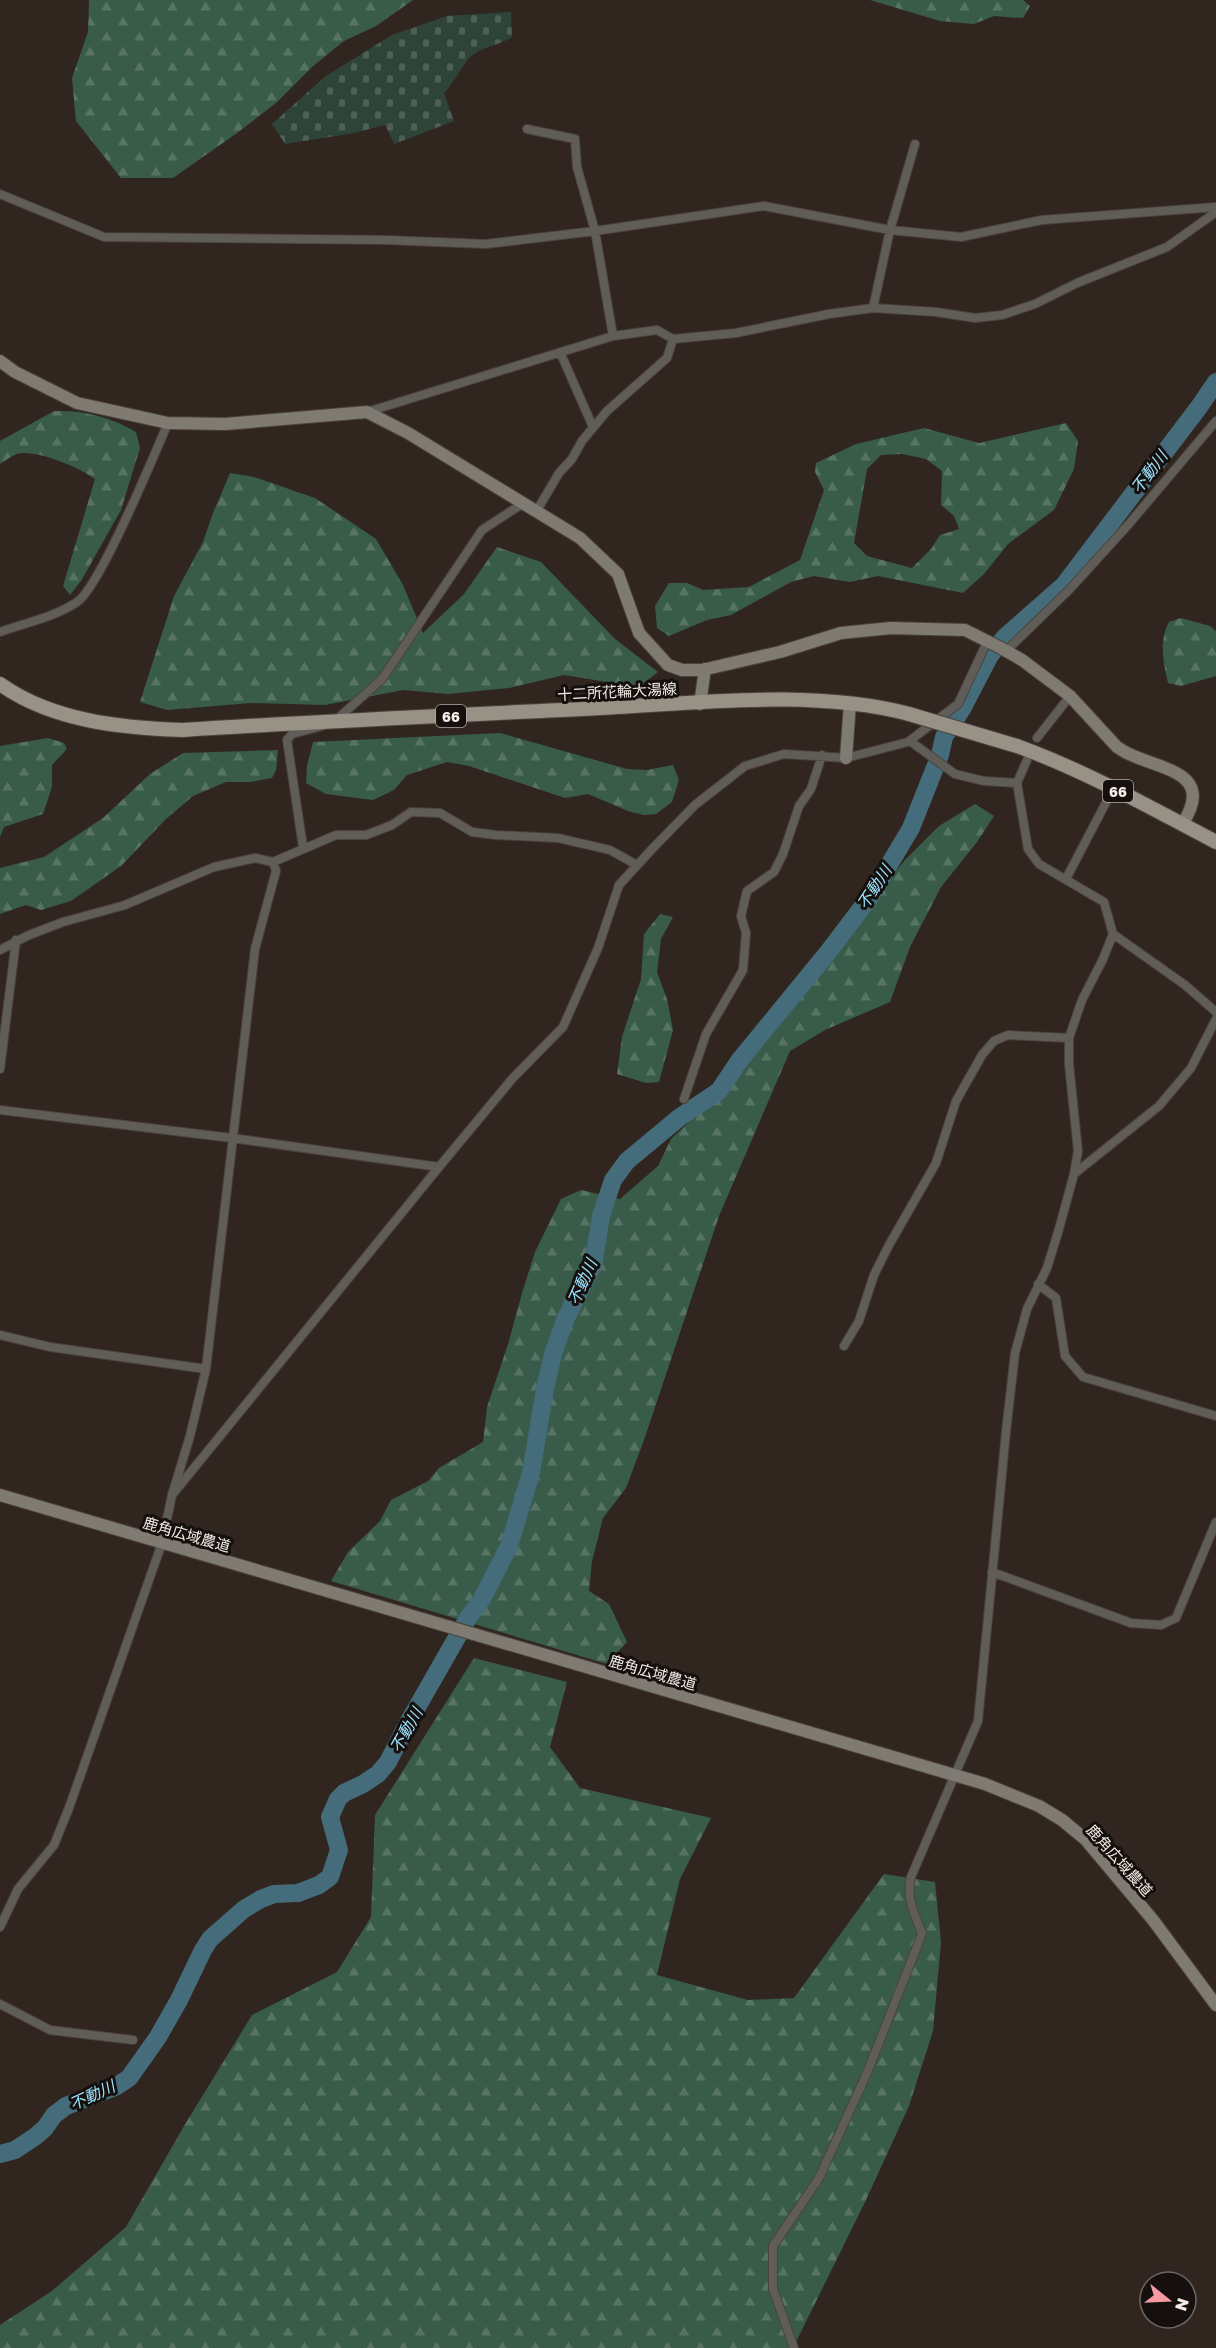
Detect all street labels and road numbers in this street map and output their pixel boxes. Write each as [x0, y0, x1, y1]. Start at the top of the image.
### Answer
street label: 十二所花輪大湯線 [557, 679, 677, 703]
road number: 66 [436, 705, 466, 727]
road number: 66 [1103, 780, 1133, 802]
street label: 鹿角広域農道 [141, 1513, 233, 1555]
street label: 鹿角広域農道 [607, 1651, 699, 1693]
street label: 鹿角広域農道 [1083, 1821, 1157, 1899]

